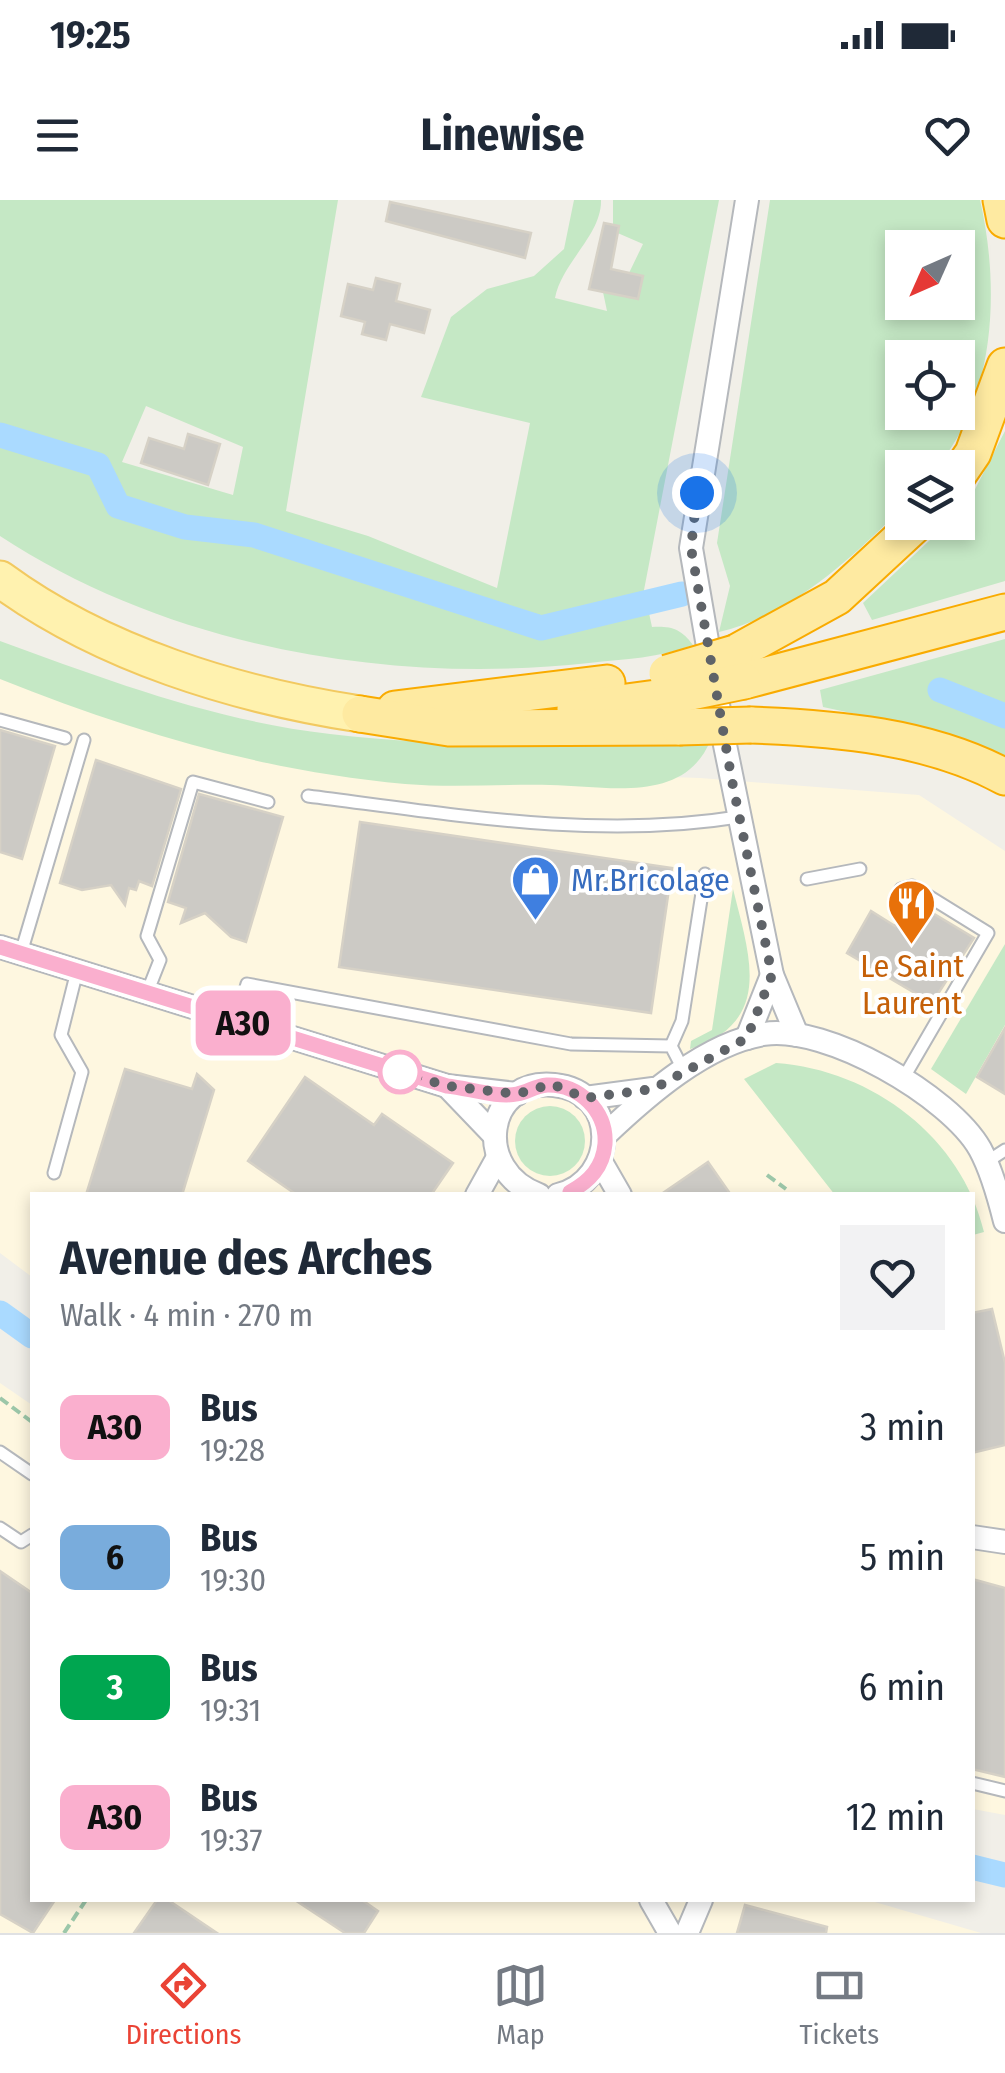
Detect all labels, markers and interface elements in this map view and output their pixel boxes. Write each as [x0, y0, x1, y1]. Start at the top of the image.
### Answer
text: 19:25 [50, 12, 131, 58]
icon: menu [30, 108, 85, 163]
text: Linewise [420, 108, 585, 162]
icon: heart [920, 108, 975, 163]
north arrow [885, 230, 975, 320]
map controls [885, 230, 975, 540]
button: locate [885, 340, 975, 430]
button: layers [885, 450, 975, 540]
your location [672, 468, 722, 518]
shop icon: Mr.Bricolage [510, 854, 562, 922]
place label: Mr.Bricolage [571, 861, 730, 899]
restaurant icon: Le Saint Laurent [886, 878, 938, 946]
place label: Le Saint Laurent [860, 947, 964, 1022]
line badge: A30 [186, 990, 300, 1056]
text: A30 [216, 1002, 270, 1044]
unlabelled marker [379, 1051, 421, 1093]
button: heart [840, 1225, 945, 1330]
text: Avenue des Arches [60, 1229, 432, 1287]
text: Walk · 4 min · 270 m [60, 1296, 313, 1334]
text: Bus [200, 1385, 258, 1431]
text: 3 min [860, 1404, 945, 1450]
text: A30 [88, 1406, 142, 1448]
text: 19:28 [200, 1431, 265, 1469]
text: Bus [200, 1515, 258, 1561]
text: 5 min [860, 1534, 945, 1580]
text: 6 [106, 1536, 124, 1578]
text: 19:30 [200, 1561, 266, 1599]
text: Bus [200, 1645, 258, 1691]
text: 6 min [858, 1664, 945, 1710]
text: 3 [107, 1666, 123, 1708]
text: 19:31 [200, 1691, 261, 1729]
text: Bus [200, 1775, 258, 1821]
text: 12 min [846, 1794, 945, 1840]
text: A30 [88, 1796, 142, 1838]
text: 19:37 [200, 1821, 262, 1859]
tab: Directions [126, 1958, 242, 2051]
tab: Map [493, 1958, 548, 2051]
tab: Tickets [799, 1958, 879, 2051]

